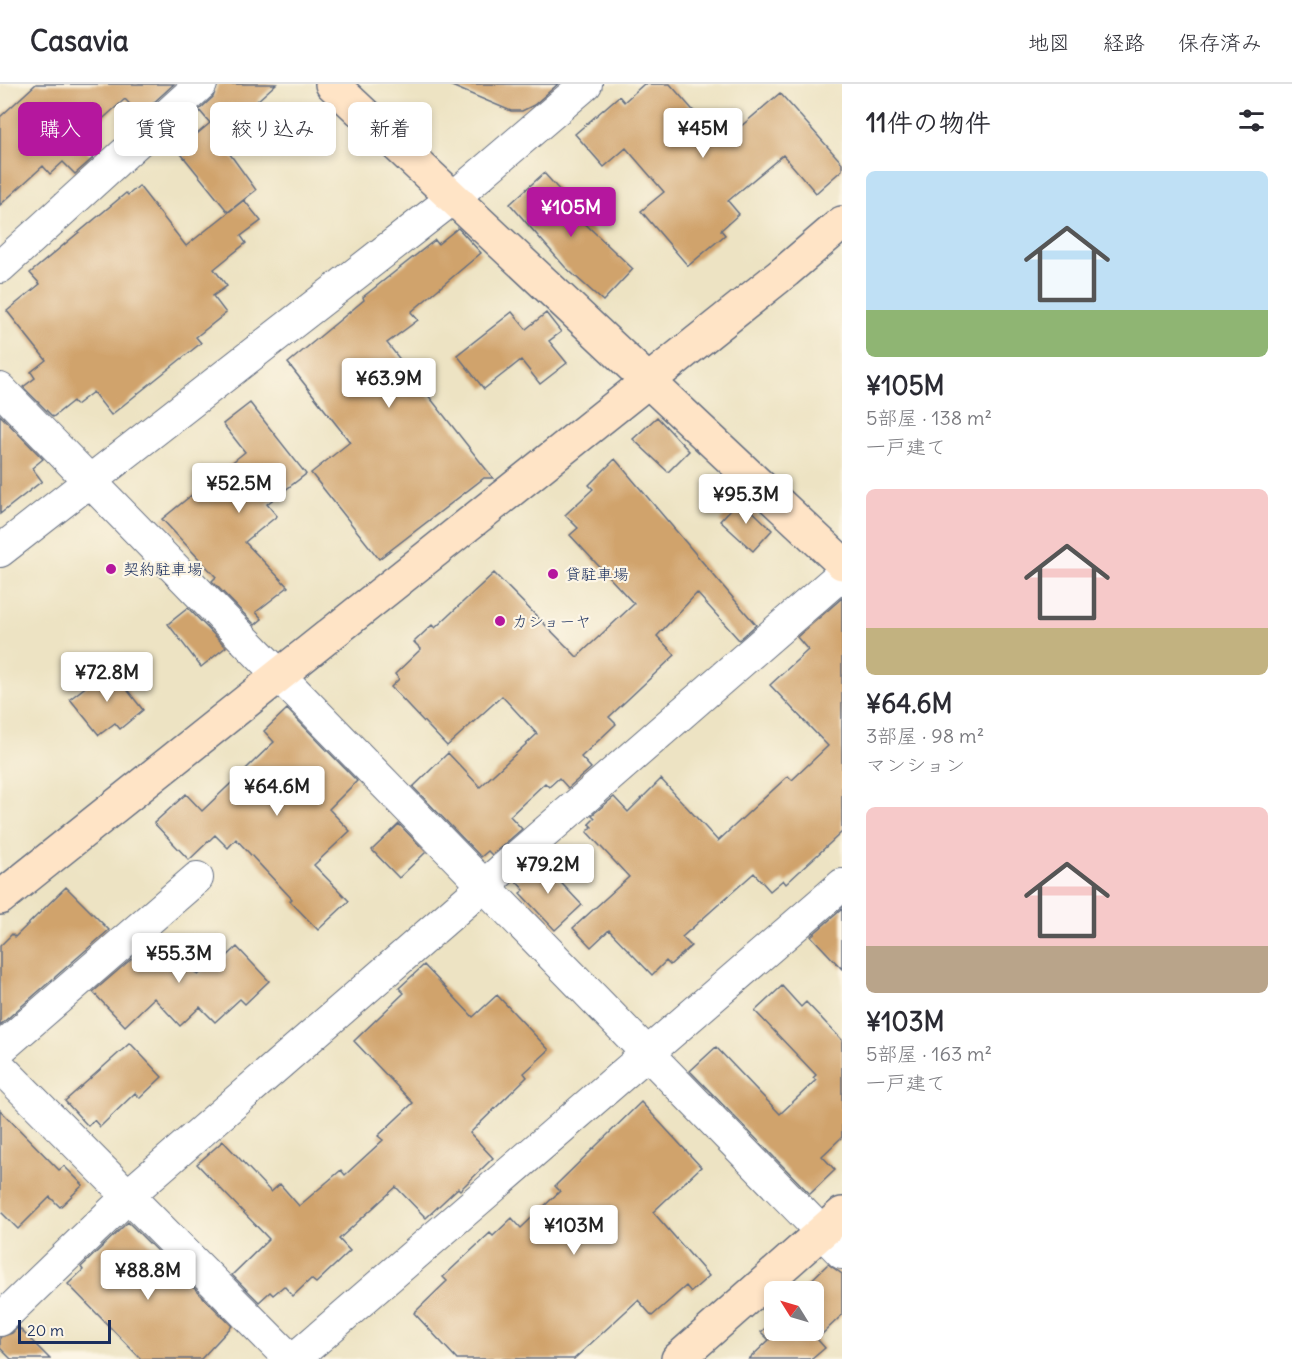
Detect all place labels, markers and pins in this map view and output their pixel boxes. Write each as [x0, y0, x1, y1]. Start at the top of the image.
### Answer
pin: ¥45M [667, 108, 739, 159]
pin: ¥105M [529, 187, 613, 238]
pin: ¥63.9M [340, 358, 438, 409]
pin: ¥52.5M [190, 463, 288, 514]
pin: ¥95.3M [697, 474, 795, 525]
place label: 契約駐車場 [123, 559, 203, 579]
marker: 契約駐車場 [104, 562, 118, 576]
place label: 貸駐車場 [565, 564, 629, 584]
marker: 貸駐車場 [546, 567, 560, 581]
place label: カショーヤ [512, 611, 591, 631]
marker: カショーヤ [493, 614, 507, 628]
pin: ¥72.8M [58, 652, 156, 703]
pin: ¥64.6M [228, 766, 326, 817]
pin: ¥79.2M [499, 844, 597, 895]
pin: ¥55.3M [130, 933, 228, 984]
pin: ¥103M [532, 1205, 616, 1256]
pin: ¥88.8M [99, 1250, 197, 1301]

